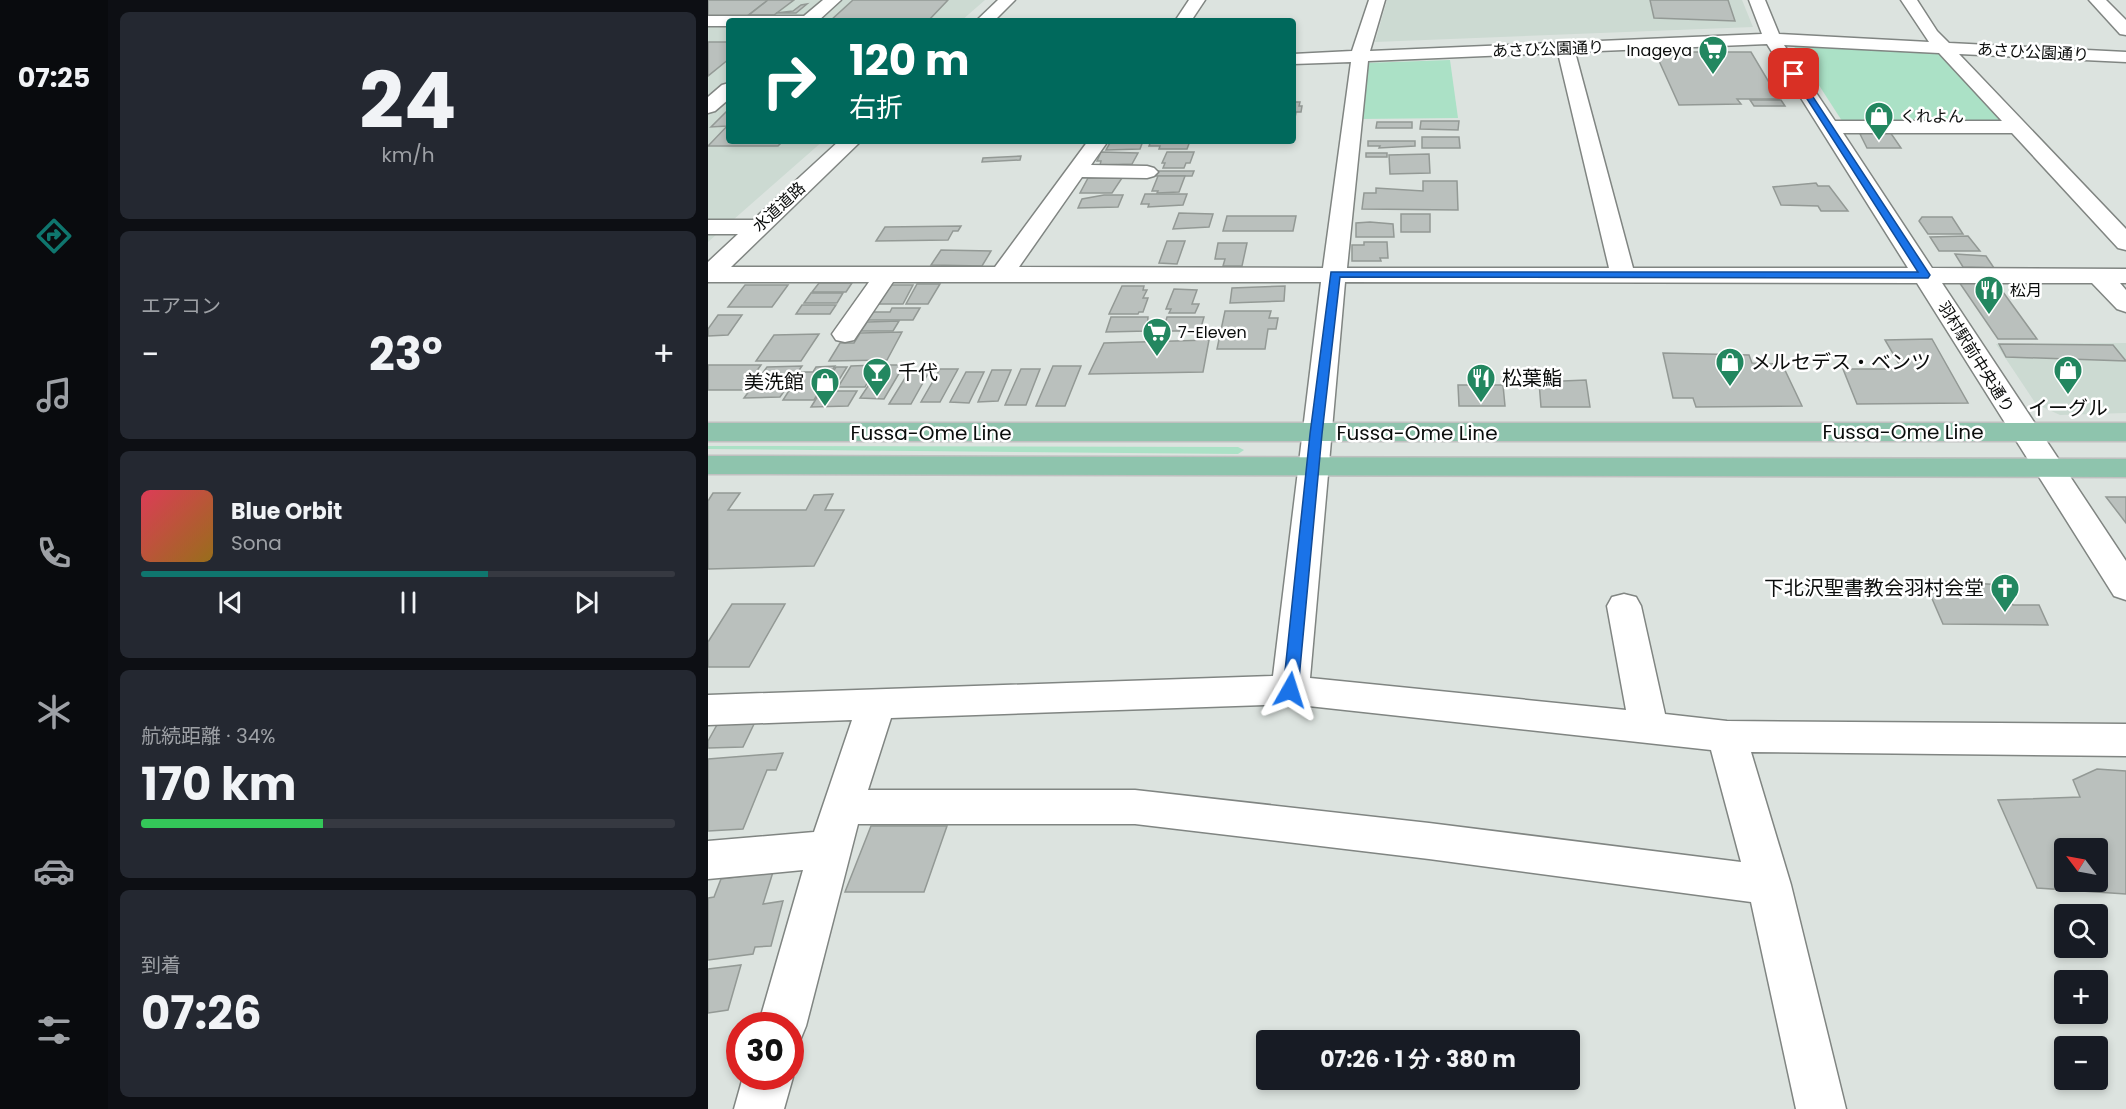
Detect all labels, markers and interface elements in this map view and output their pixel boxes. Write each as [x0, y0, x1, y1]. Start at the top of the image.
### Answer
text: 120 m [849, 31, 970, 90]
supermarket icon: Inageya [1697, 34, 1729, 76]
street label: あさひ公園通り [1492, 36, 1604, 62]
street label: あさひ公園通り [1976, 38, 2090, 66]
place label: Inageya [1626, 39, 1692, 62]
icon: right [750, 42, 828, 120]
text: 24 [359, 46, 457, 155]
pin [1768, 48, 1819, 99]
icon: arrive [1777, 57, 1810, 90]
text: 07:25 [18, 59, 90, 96]
text: 右折 [849, 89, 903, 126]
shop icon: くれよん [1863, 100, 1895, 142]
place label: くれよん [1900, 105, 1964, 128]
text: km/h [381, 141, 435, 169]
street label: 水道道路 [748, 177, 810, 237]
icon: directions [33, 215, 75, 257]
restaurant icon: 松月 [1973, 274, 2005, 316]
place label: 松月 [2010, 279, 2042, 302]
text: エアコン [141, 292, 221, 320]
street label: 羽村駅前中央通り [1932, 297, 2020, 417]
supermarket icon: 7-Eleven [1141, 316, 1173, 358]
place label: 7-Eleven [1178, 321, 1247, 344]
text: 23° [369, 323, 443, 386]
text: − [141, 331, 159, 378]
text: + [652, 331, 675, 378]
shop icon: メルセデス・ベンツ [1714, 346, 1746, 388]
place label: メルセデス・ベンツ [1751, 348, 1931, 376]
shop icon: イーグル [2052, 354, 2084, 396]
bar icon: 千代 [861, 356, 893, 398]
place label: 千代 [898, 358, 938, 386]
restaurant icon: 松葉鮨 [1465, 362, 1497, 404]
place label: 松葉鮨 [1502, 364, 1562, 392]
shop icon: 美洗館 [809, 366, 841, 408]
place label: 美洗館 [744, 368, 804, 396]
icon: music [33, 374, 75, 416]
place label: イーグル [2028, 394, 2108, 422]
street label: Fussa-Ome Line [1822, 418, 1984, 446]
street label: Fussa-Ome Line [850, 419, 1012, 447]
street label: Fussa-Ome Line [1336, 419, 1498, 447]
text: Blue Orbit [231, 496, 342, 527]
text: Sona [231, 529, 282, 557]
icon: phone [33, 532, 75, 574]
church icon: 下北沢聖書教会羽村会堂 [1989, 572, 2021, 614]
place label: 下北沢聖書教会羽村会堂 [1764, 574, 1984, 602]
icon: previous [214, 586, 247, 619]
icon: pause [392, 586, 425, 619]
icon: next [570, 586, 603, 619]
position arrow [1258, 658, 1322, 722]
icon: climate [33, 691, 75, 733]
text: 航続距離 · 34% [141, 722, 275, 750]
text: 170 km [141, 753, 296, 816]
north arrow [2054, 838, 2108, 892]
map controls [2054, 838, 2108, 1090]
icon: car [33, 850, 75, 892]
button: search [2054, 904, 2108, 958]
text: 到着 [141, 951, 181, 979]
button: + [2054, 970, 2108, 1024]
text: 07:26 [141, 982, 262, 1045]
icon: filters [33, 1009, 75, 1051]
speed limit sign: 30 [726, 1012, 804, 1090]
button: − [2054, 1036, 2108, 1090]
text: 07:26 · 1 分 · 380 m [1320, 1044, 1516, 1075]

